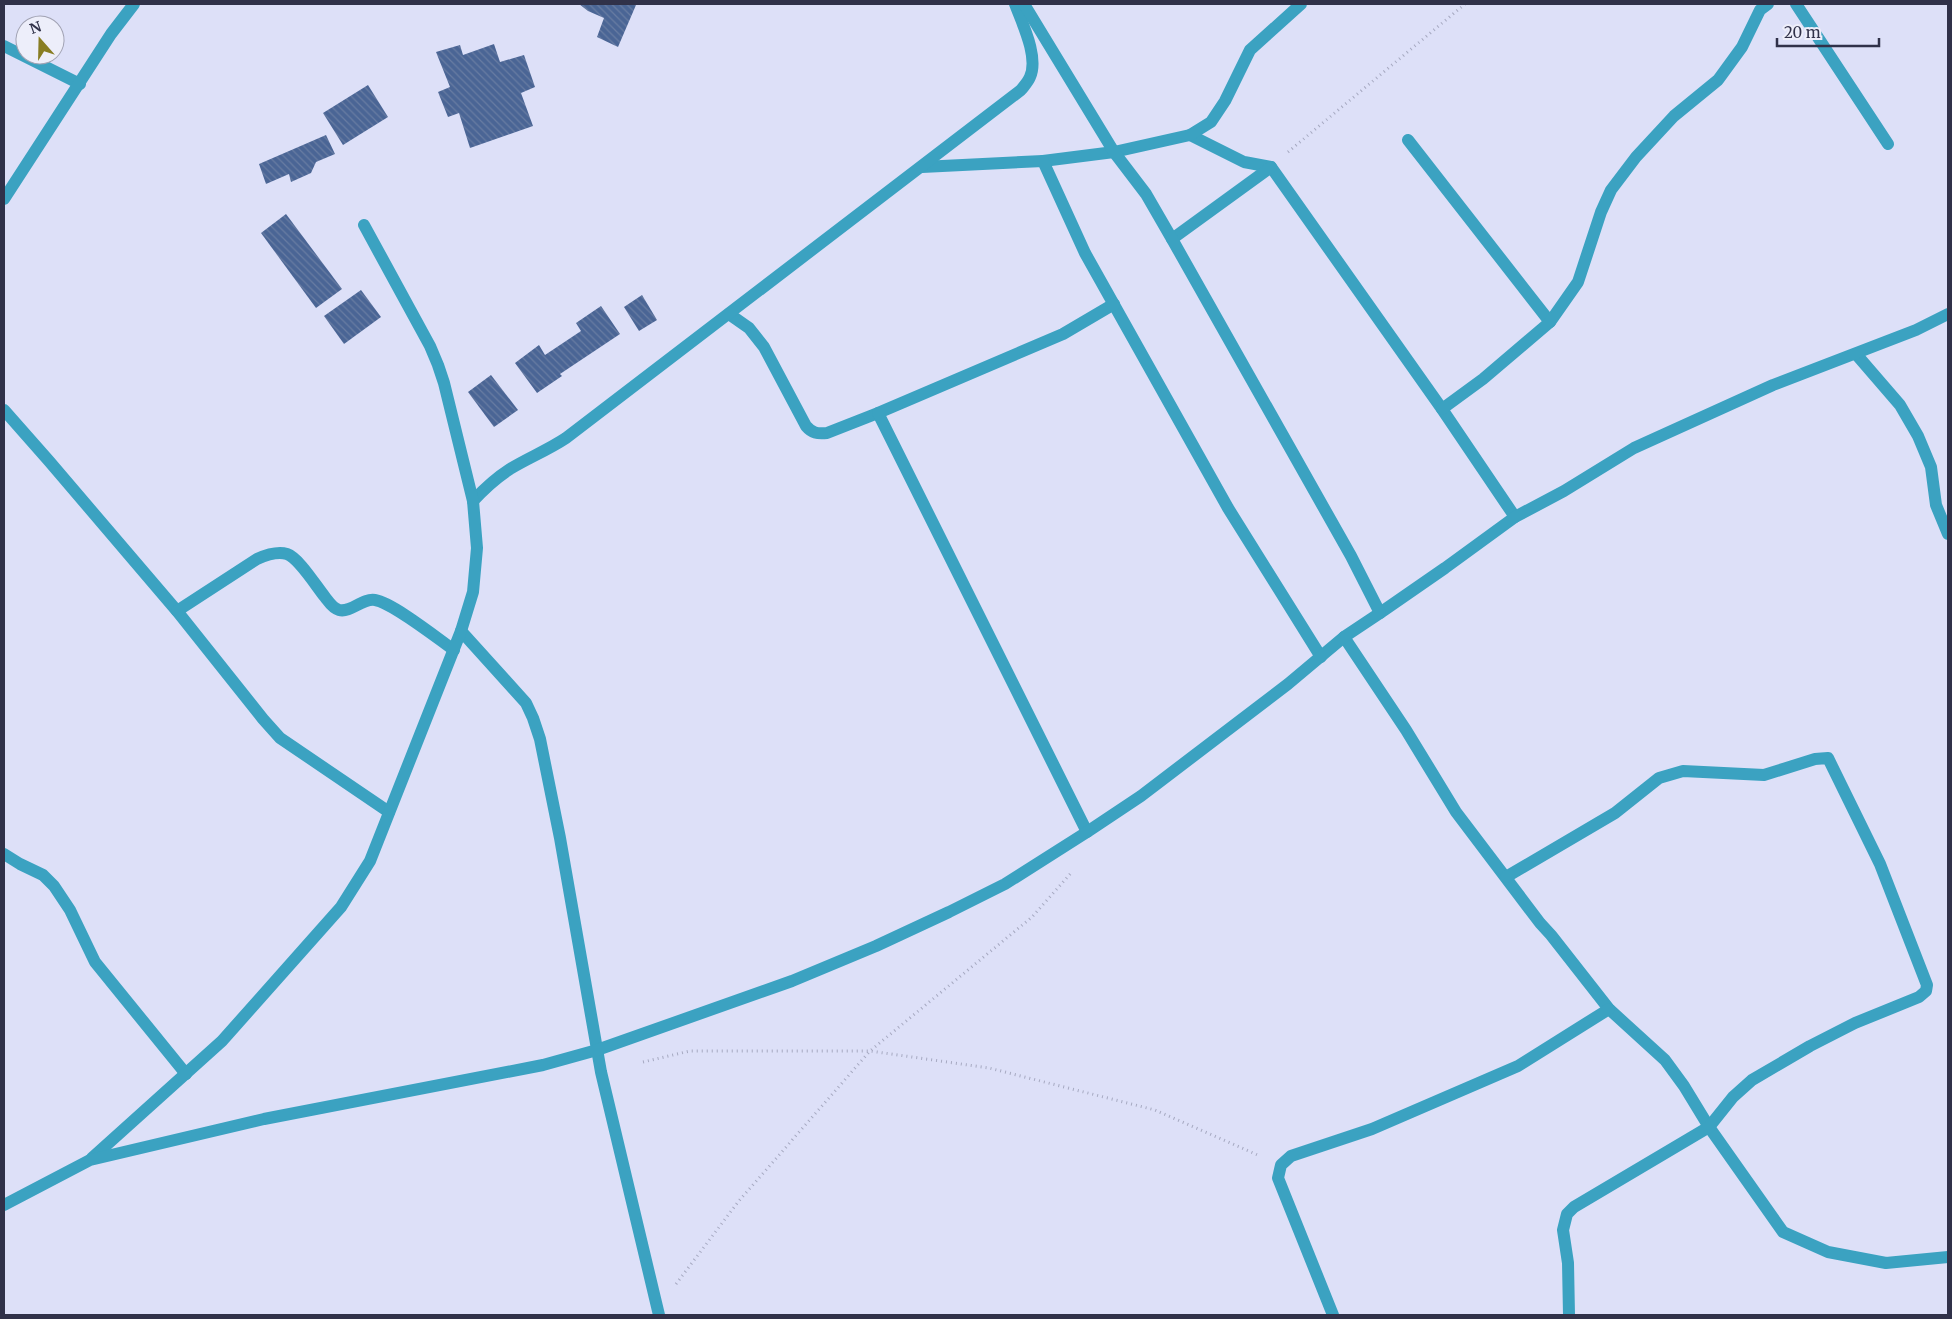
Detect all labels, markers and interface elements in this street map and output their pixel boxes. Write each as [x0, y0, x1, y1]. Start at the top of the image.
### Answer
north arrow [15, 15, 65, 65]
scale bar [1777, 15, 1880, 47]
text: N [27, 17, 44, 38]
text: 20 m [1784, 23, 1821, 42]

